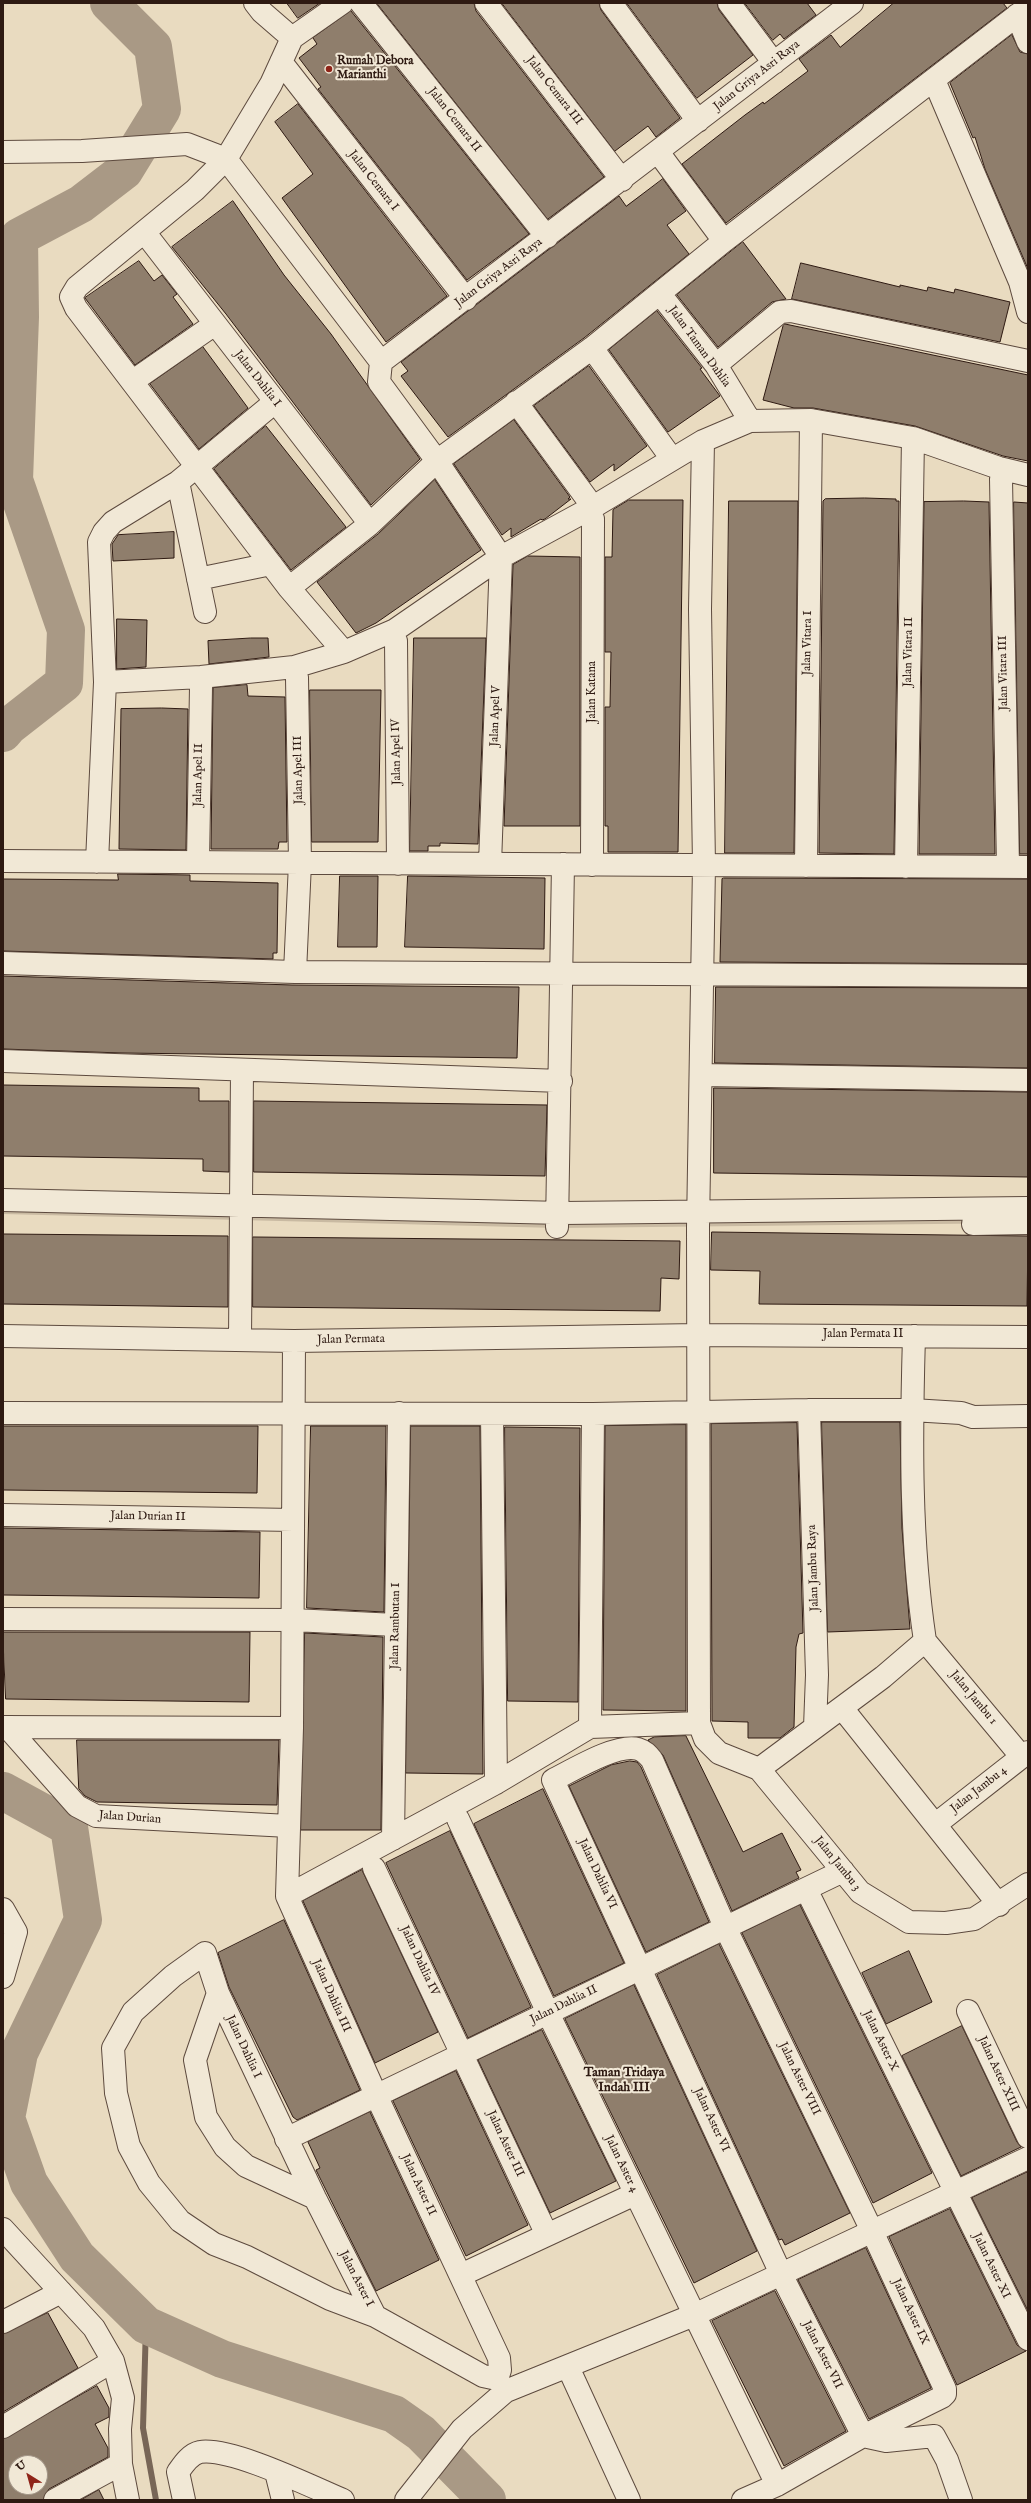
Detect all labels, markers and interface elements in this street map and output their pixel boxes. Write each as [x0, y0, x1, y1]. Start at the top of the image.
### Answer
street label: Jalan Griya Asri Raya [711, 38, 803, 114]
street label: Jalan Cemara III [523, 54, 585, 128]
place label: Rumah Debora Marianthi [337, 55, 413, 83]
marker: Rumah Debora Marianthi [324, 64, 334, 74]
street label: Jalan Cemara II [424, 85, 484, 155]
street label: Jalan Cemara I [345, 148, 401, 214]
street label: Jalan Griya Asri Raya [452, 235, 546, 311]
street label: Jalan Taman Dahlia [665, 304, 733, 390]
street label: Jalan Dahlia I [230, 348, 284, 410]
street label: Jalan Vitara I [800, 610, 816, 676]
street label: Jalan Vitara II [901, 617, 917, 687]
street label: Jalan Vitara III [996, 635, 1012, 711]
street label: Jalan Katana [586, 661, 600, 723]
street label: Jalan Apel V [488, 685, 504, 747]
street label: Jalan Apel IV [389, 719, 405, 785]
street label: Jalan Apel III [291, 735, 307, 805]
street label: Jalan Apel II [191, 743, 207, 807]
street label: Jalan Permata II [823, 1328, 903, 1342]
street label: Jalan Permata [317, 1332, 385, 1348]
street label: Jalan Durian II [110, 1509, 186, 1525]
street label: Jalan Jambu Raya [805, 1524, 823, 1612]
street label: Jalan Rambutan I [388, 1582, 404, 1670]
street label: Jalan Jambu 1 [946, 1668, 1000, 1728]
street label: Jalan Jambu 4 [948, 1764, 1010, 1816]
street label: Jalan Durian [98, 1809, 162, 1827]
street label: Jalan Jambu 3 [811, 1834, 863, 1894]
street label: Jalan Dahlia VI [574, 1837, 620, 1911]
street label: Jalan Dahlia IV [396, 1924, 442, 1998]
street label: Jalan Dahlia III [309, 1957, 353, 2035]
street label: Jalan Dahlia II [528, 1983, 600, 2027]
street label: Jalan Aster X [859, 2008, 901, 2074]
street label: Jalan Dahlia I [222, 2013, 264, 2081]
street label: Jalan Aster XIII [974, 2034, 1022, 2114]
street label: Jalan Aster VIII [775, 2040, 823, 2118]
district label: Taman Tridaya Indah III [584, 2065, 664, 2096]
street label: Jalan Aster VI [690, 2086, 732, 2154]
street label: Jalan Aster III [483, 2108, 527, 2180]
street label: Jalan Aster 4 [601, 2133, 641, 2195]
street label: Jalan Aster II [397, 2152, 439, 2218]
street label: Jalan Aster XI [969, 2231, 1013, 2301]
street label: Jalan Aster I [336, 2248, 376, 2310]
street label: Jalan Aster IX [888, 2277, 932, 2347]
street label: Jalan Aster VII [799, 2319, 845, 2391]
north arrow [8, 2455, 48, 2495]
text: U [13, 2458, 29, 2475]

